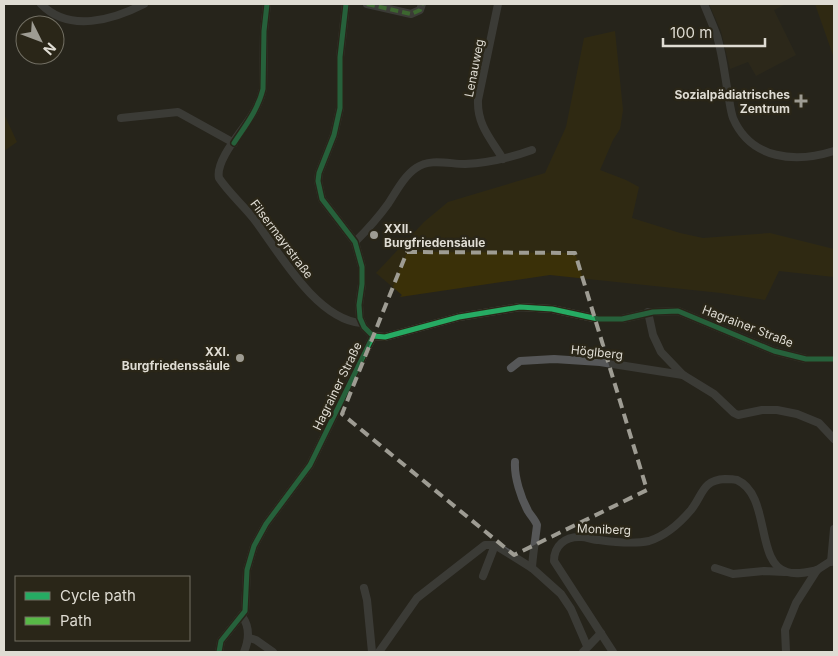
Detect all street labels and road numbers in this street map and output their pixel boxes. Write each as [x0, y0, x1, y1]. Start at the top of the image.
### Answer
street label: Lenauweg [461, 38, 487, 98]
street label: Filsermayrstraße [247, 196, 317, 282]
street label: Hagrainer Straße [700, 302, 796, 350]
street label: Hagrainer Straße [309, 339, 365, 433]
street label: Höglberg [570, 342, 624, 362]
street label: Moniberg [577, 521, 631, 537]

